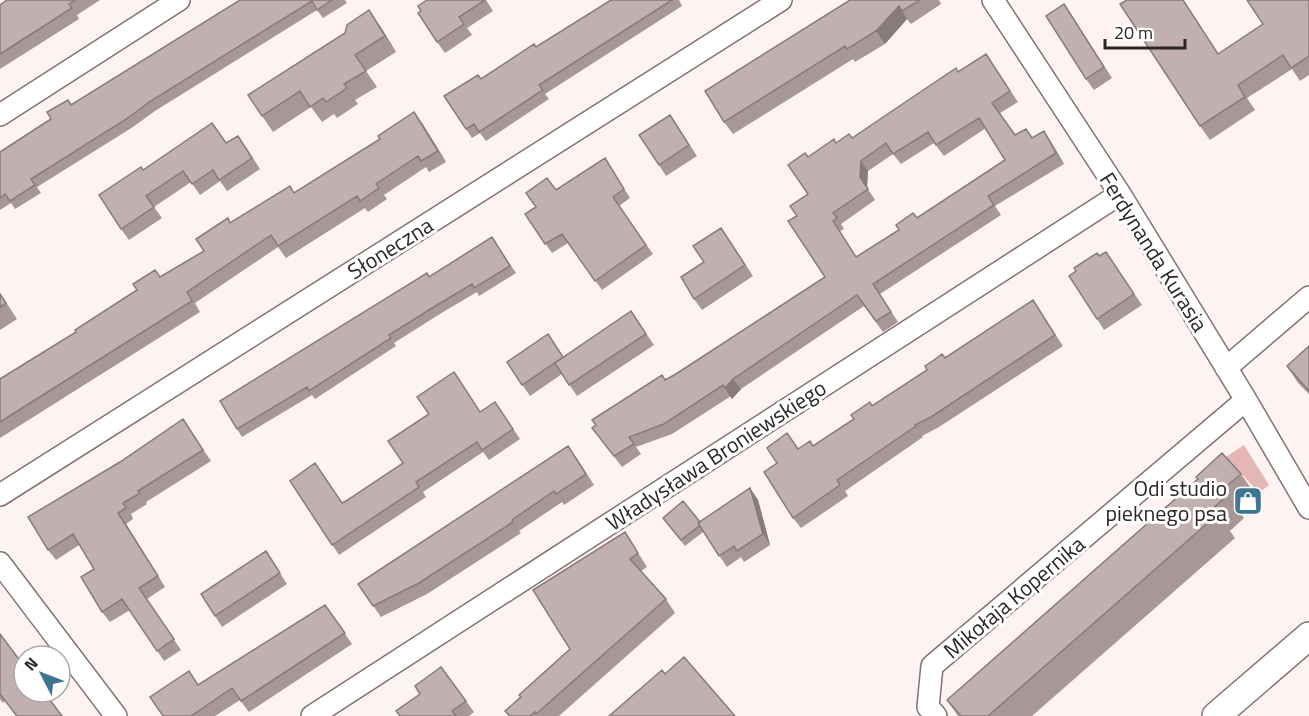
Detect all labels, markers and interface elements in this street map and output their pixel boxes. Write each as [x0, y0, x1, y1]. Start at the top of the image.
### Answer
scale bar [1105, 12, 1184, 50]
text: 20 m [1114, 19, 1153, 46]
street label: Ferdynanda Kurasia [1091, 166, 1217, 338]
street label: Słoneczna [340, 208, 440, 288]
street label: Władysława Broniewskiego [599, 371, 833, 539]
place label: Odi studio pieknego psa [1105, 471, 1227, 530]
shop icon: Odi studio pieknego psa [1232, 485, 1264, 517]
street label: Mikołaja Kopernika [936, 527, 1092, 667]
north arrow [12, 644, 72, 704]
text: N [18, 652, 43, 676]

